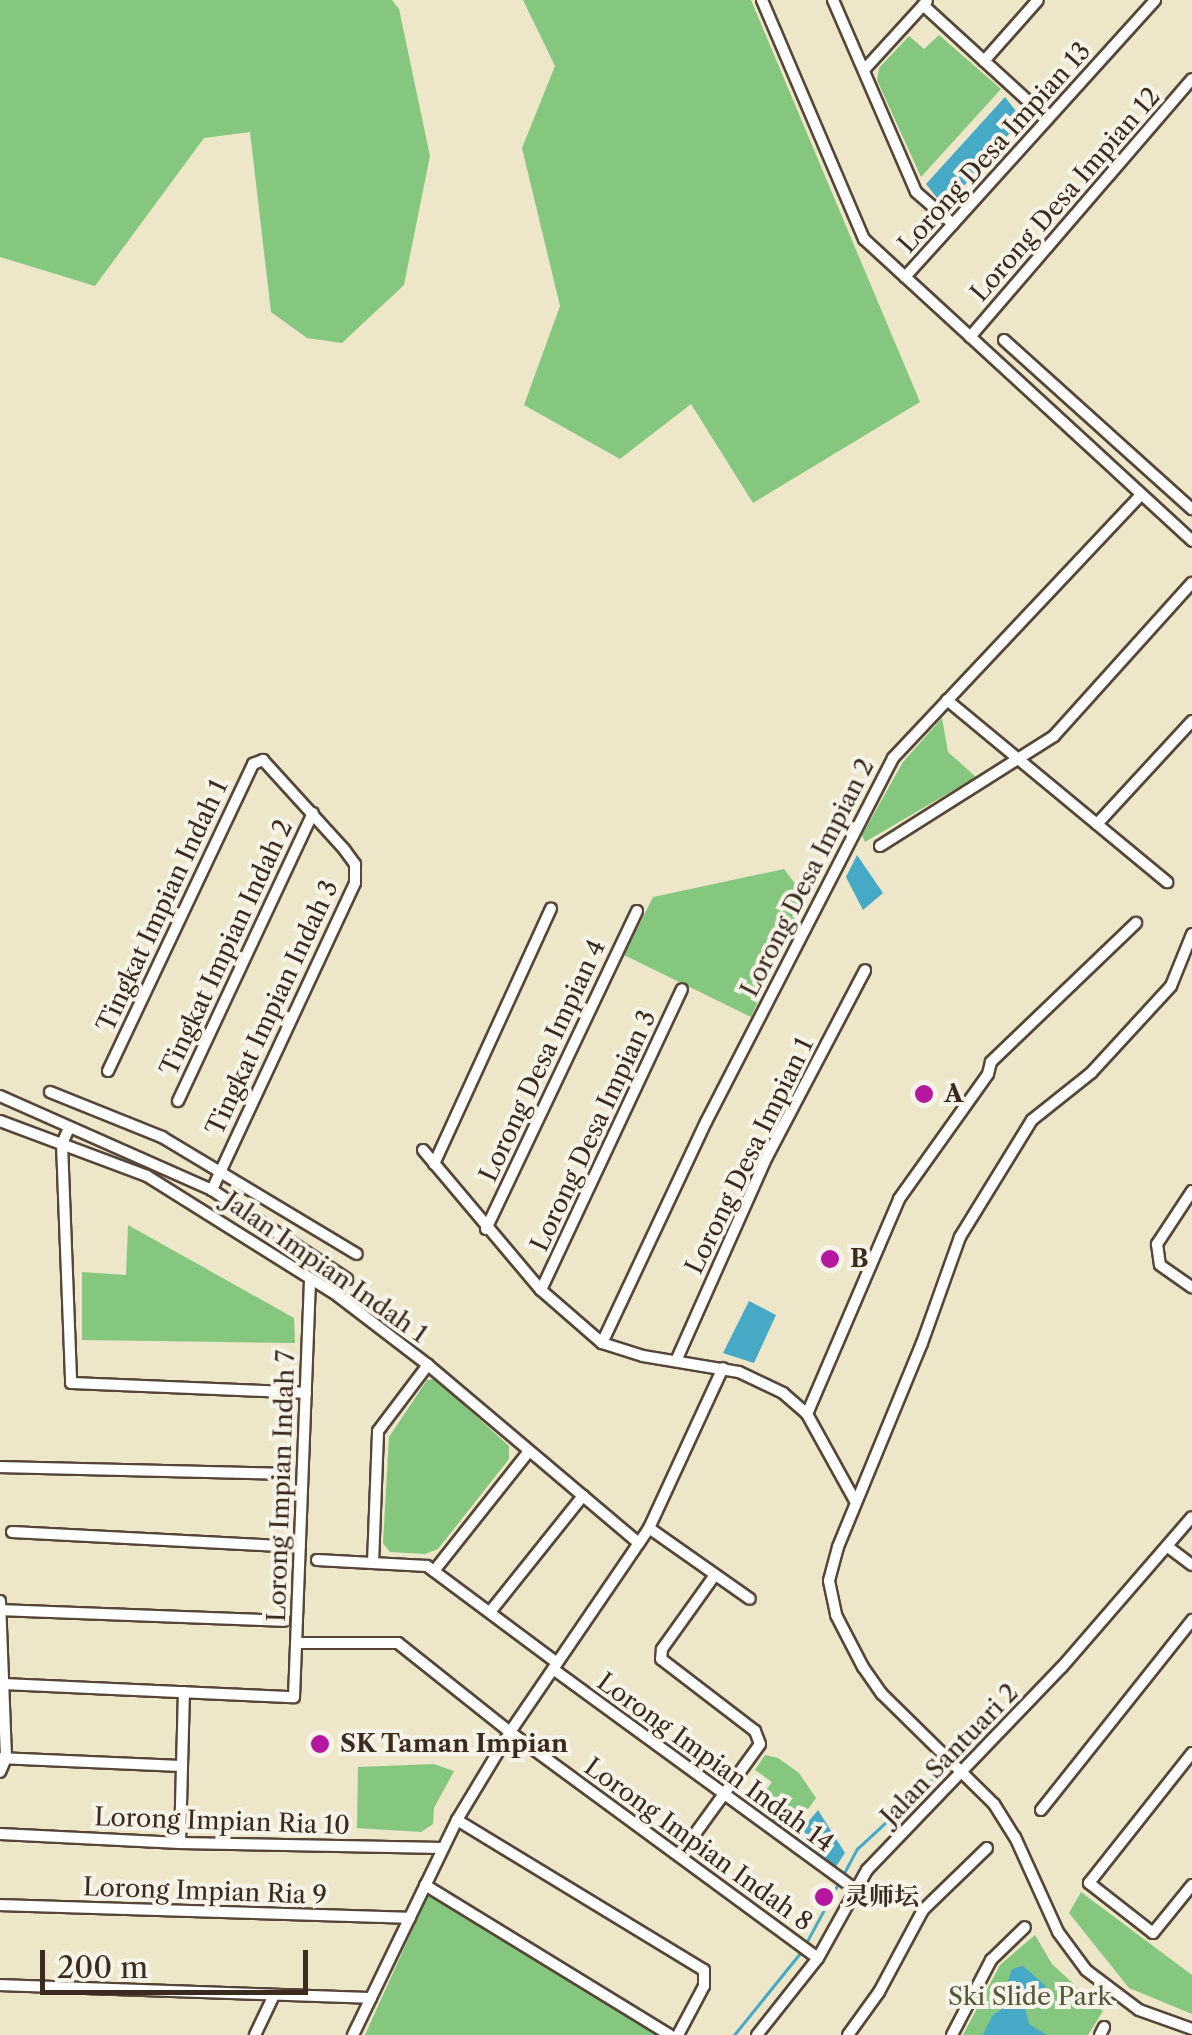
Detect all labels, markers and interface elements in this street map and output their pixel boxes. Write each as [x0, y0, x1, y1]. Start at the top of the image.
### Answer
street label: Lorong Desa Impian 13 [892, 36, 1098, 260]
street label: Lorong Desa Impian 12 [965, 82, 1167, 308]
street label: Lorong Desa Impian 2 [735, 754, 881, 1002]
street label: Tingkat Impian Indah 1 [91, 775, 235, 1037]
street label: Tingkat Impian Indah 2 [154, 815, 300, 1081]
street label: Tingkat Impian Indah 3 [201, 876, 345, 1140]
street label: Lorong Desa Impian 4 [474, 935, 612, 1187]
street label: Lorong Desa Impian 3 [525, 1006, 663, 1256]
street label: Lorong Desa Impian 1 [680, 1033, 820, 1279]
place label: A [944, 1079, 963, 1109]
marker: A [913, 1083, 935, 1105]
street label: Jalan Impian Indah 1 [217, 1186, 433, 1350]
place label: B [850, 1244, 869, 1274]
marker: B [819, 1248, 841, 1270]
street label: Lorong Impian Indah 7 [262, 1350, 302, 1622]
street label: Lorong Impian Indah 14 [591, 1667, 839, 1859]
street label: Jalan Santuari 2 [875, 1678, 1025, 1832]
place label: SK Taman Impian [340, 1729, 569, 1759]
marker: SK Taman Impian [309, 1733, 331, 1755]
street label: Lorong Impian Indah 8 [578, 1752, 818, 1938]
street label: Lorong Impian Ria 10 [94, 1803, 350, 1841]
street label: Lorong Impian Ria 9 [82, 1873, 328, 1911]
place label: 灵师坛 [844, 1882, 919, 1912]
marker: 灵师坛 [813, 1886, 835, 1908]
scale bar [45, 1930, 312, 1992]
text: 200 m [57, 1949, 148, 1986]
park label: Ski Slide Park [948, 1982, 1112, 2012]

